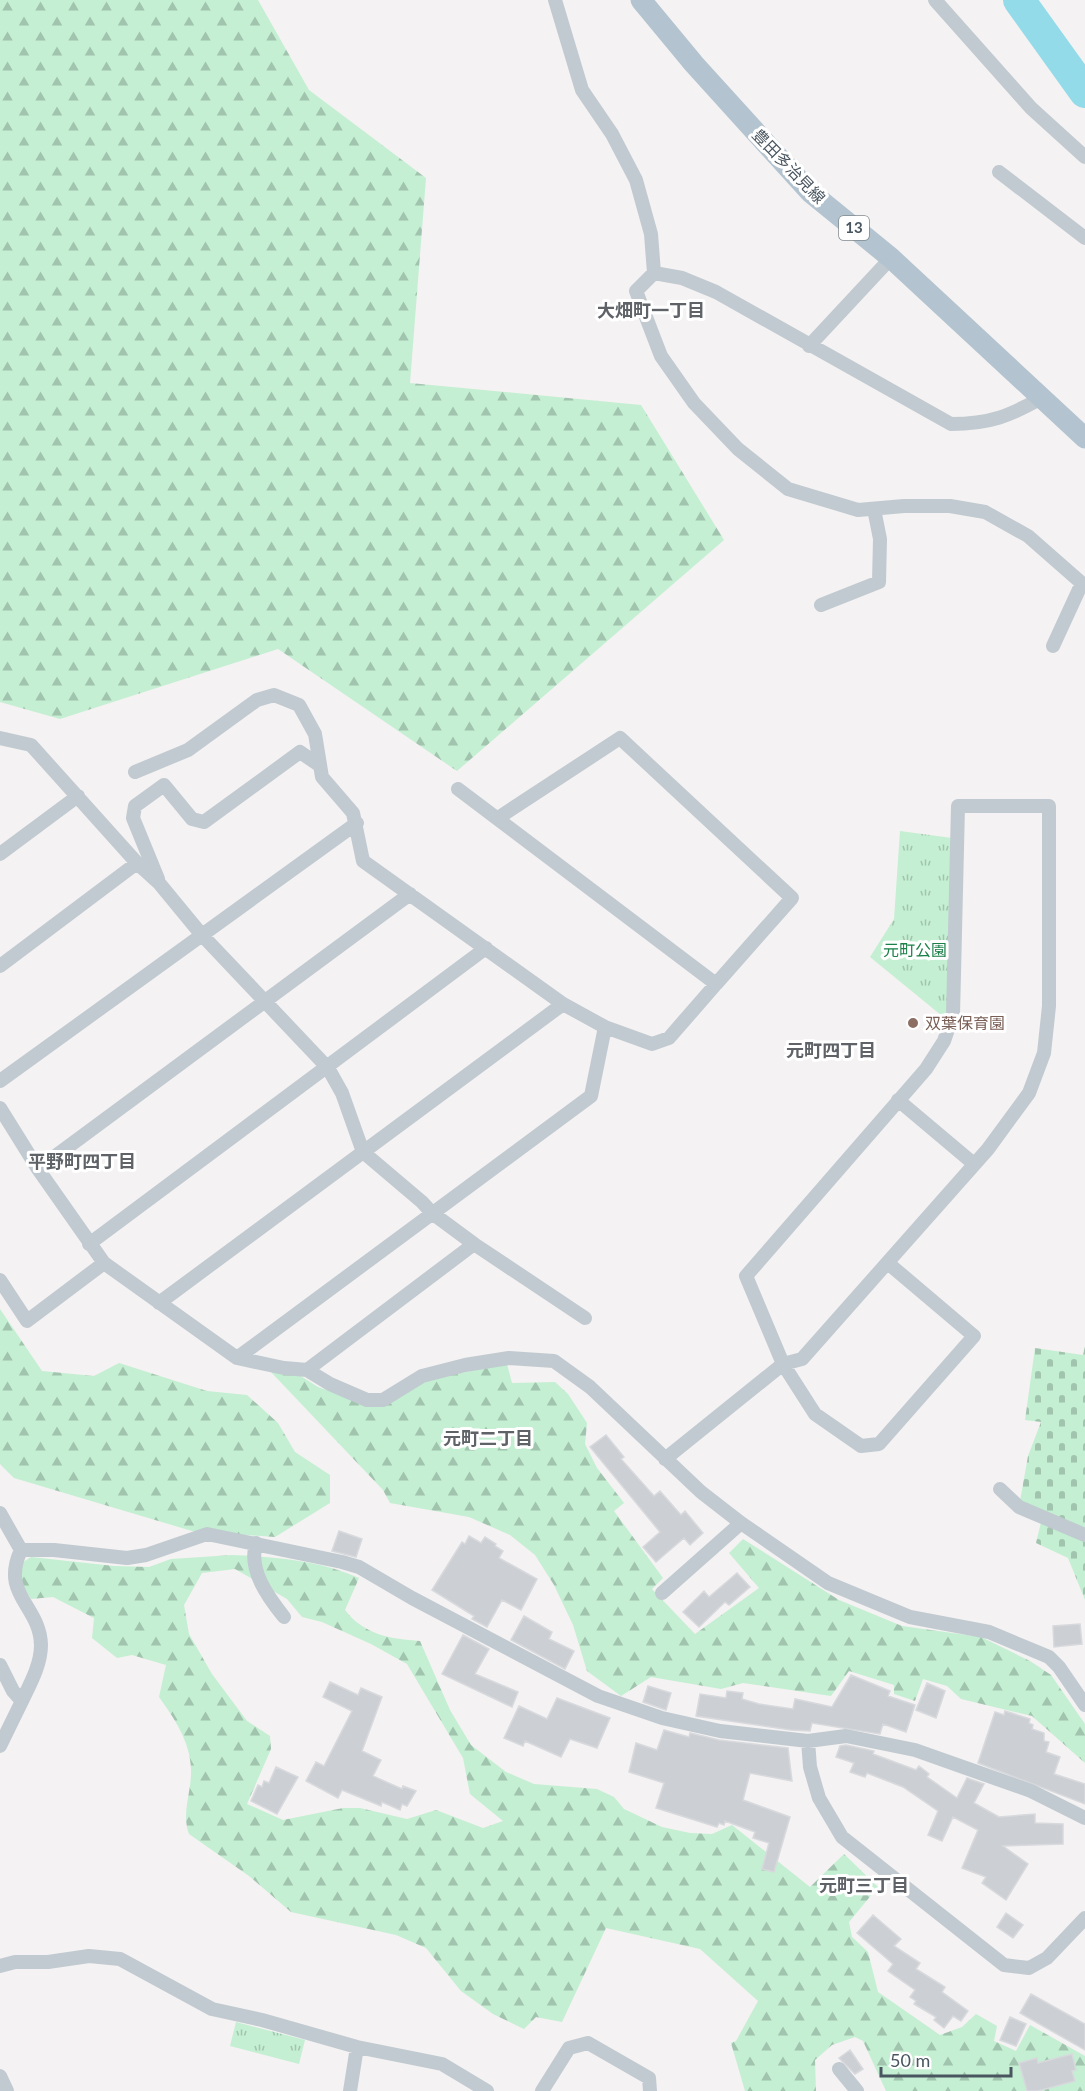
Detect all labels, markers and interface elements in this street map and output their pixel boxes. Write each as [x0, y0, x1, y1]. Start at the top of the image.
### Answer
street label: 豊田多治見線 [749, 125, 830, 207]
road number: 13 [839, 216, 869, 240]
district label: 大畑町一丁目 [597, 299, 705, 321]
park label: 元町公園 [883, 940, 947, 959]
place label: 双葉保育園 [925, 1013, 1005, 1032]
marker: 双葉保育園 [906, 1016, 920, 1030]
district label: 元町四丁目 [786, 1039, 876, 1061]
district label: 平野町四丁目 [28, 1150, 136, 1172]
district label: 元町二丁目 [443, 1427, 533, 1449]
district label: 元町三丁目 [819, 1874, 909, 1896]
scale bar [881, 2040, 1012, 2078]
text: 50 m [890, 2049, 930, 2071]

